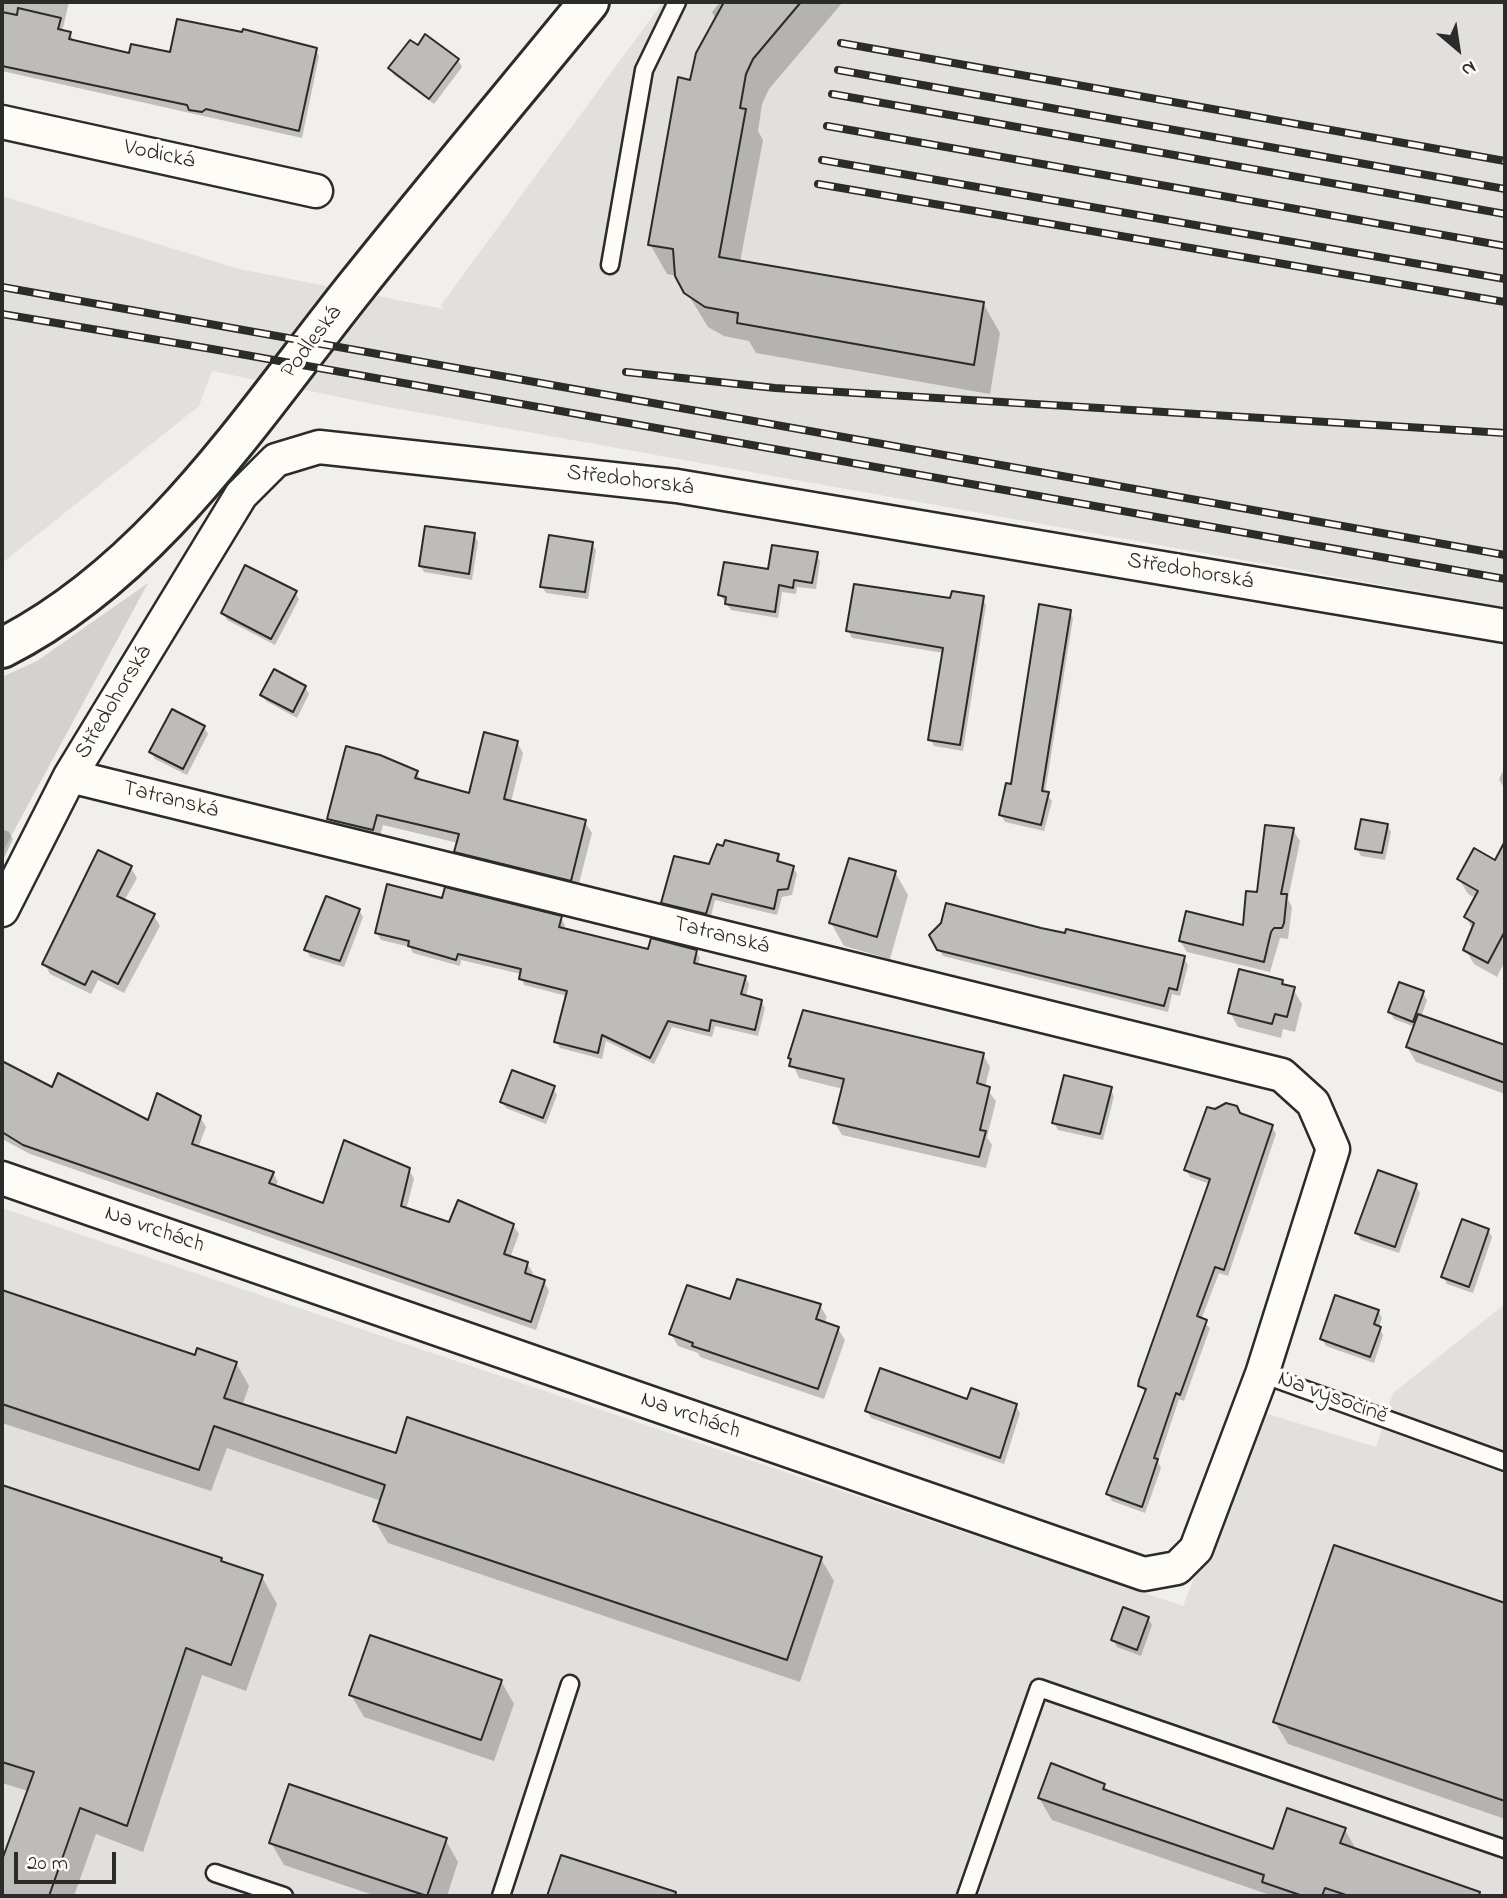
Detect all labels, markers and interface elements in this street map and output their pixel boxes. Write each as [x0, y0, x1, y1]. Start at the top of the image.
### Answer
north arrow [1423, 14, 1493, 84]
text: N [1456, 53, 1481, 83]
street label: Vodická [121, 135, 197, 177]
street label: Podleská [277, 301, 349, 385]
street label: Středohorská [565, 461, 695, 503]
street label: Středohorská [1125, 548, 1255, 598]
street label: Středohorská [70, 641, 160, 765]
street label: Tatranská [119, 776, 221, 826]
street label: Tatranská [670, 912, 772, 962]
street label: Na vrchách [101, 1201, 207, 1261]
street label: Na vysočině [1273, 1366, 1391, 1432]
street label: Na vrchách [637, 1387, 743, 1447]
scale bar [18, 1839, 119, 1883]
text: 20 m [27, 1849, 68, 1879]

